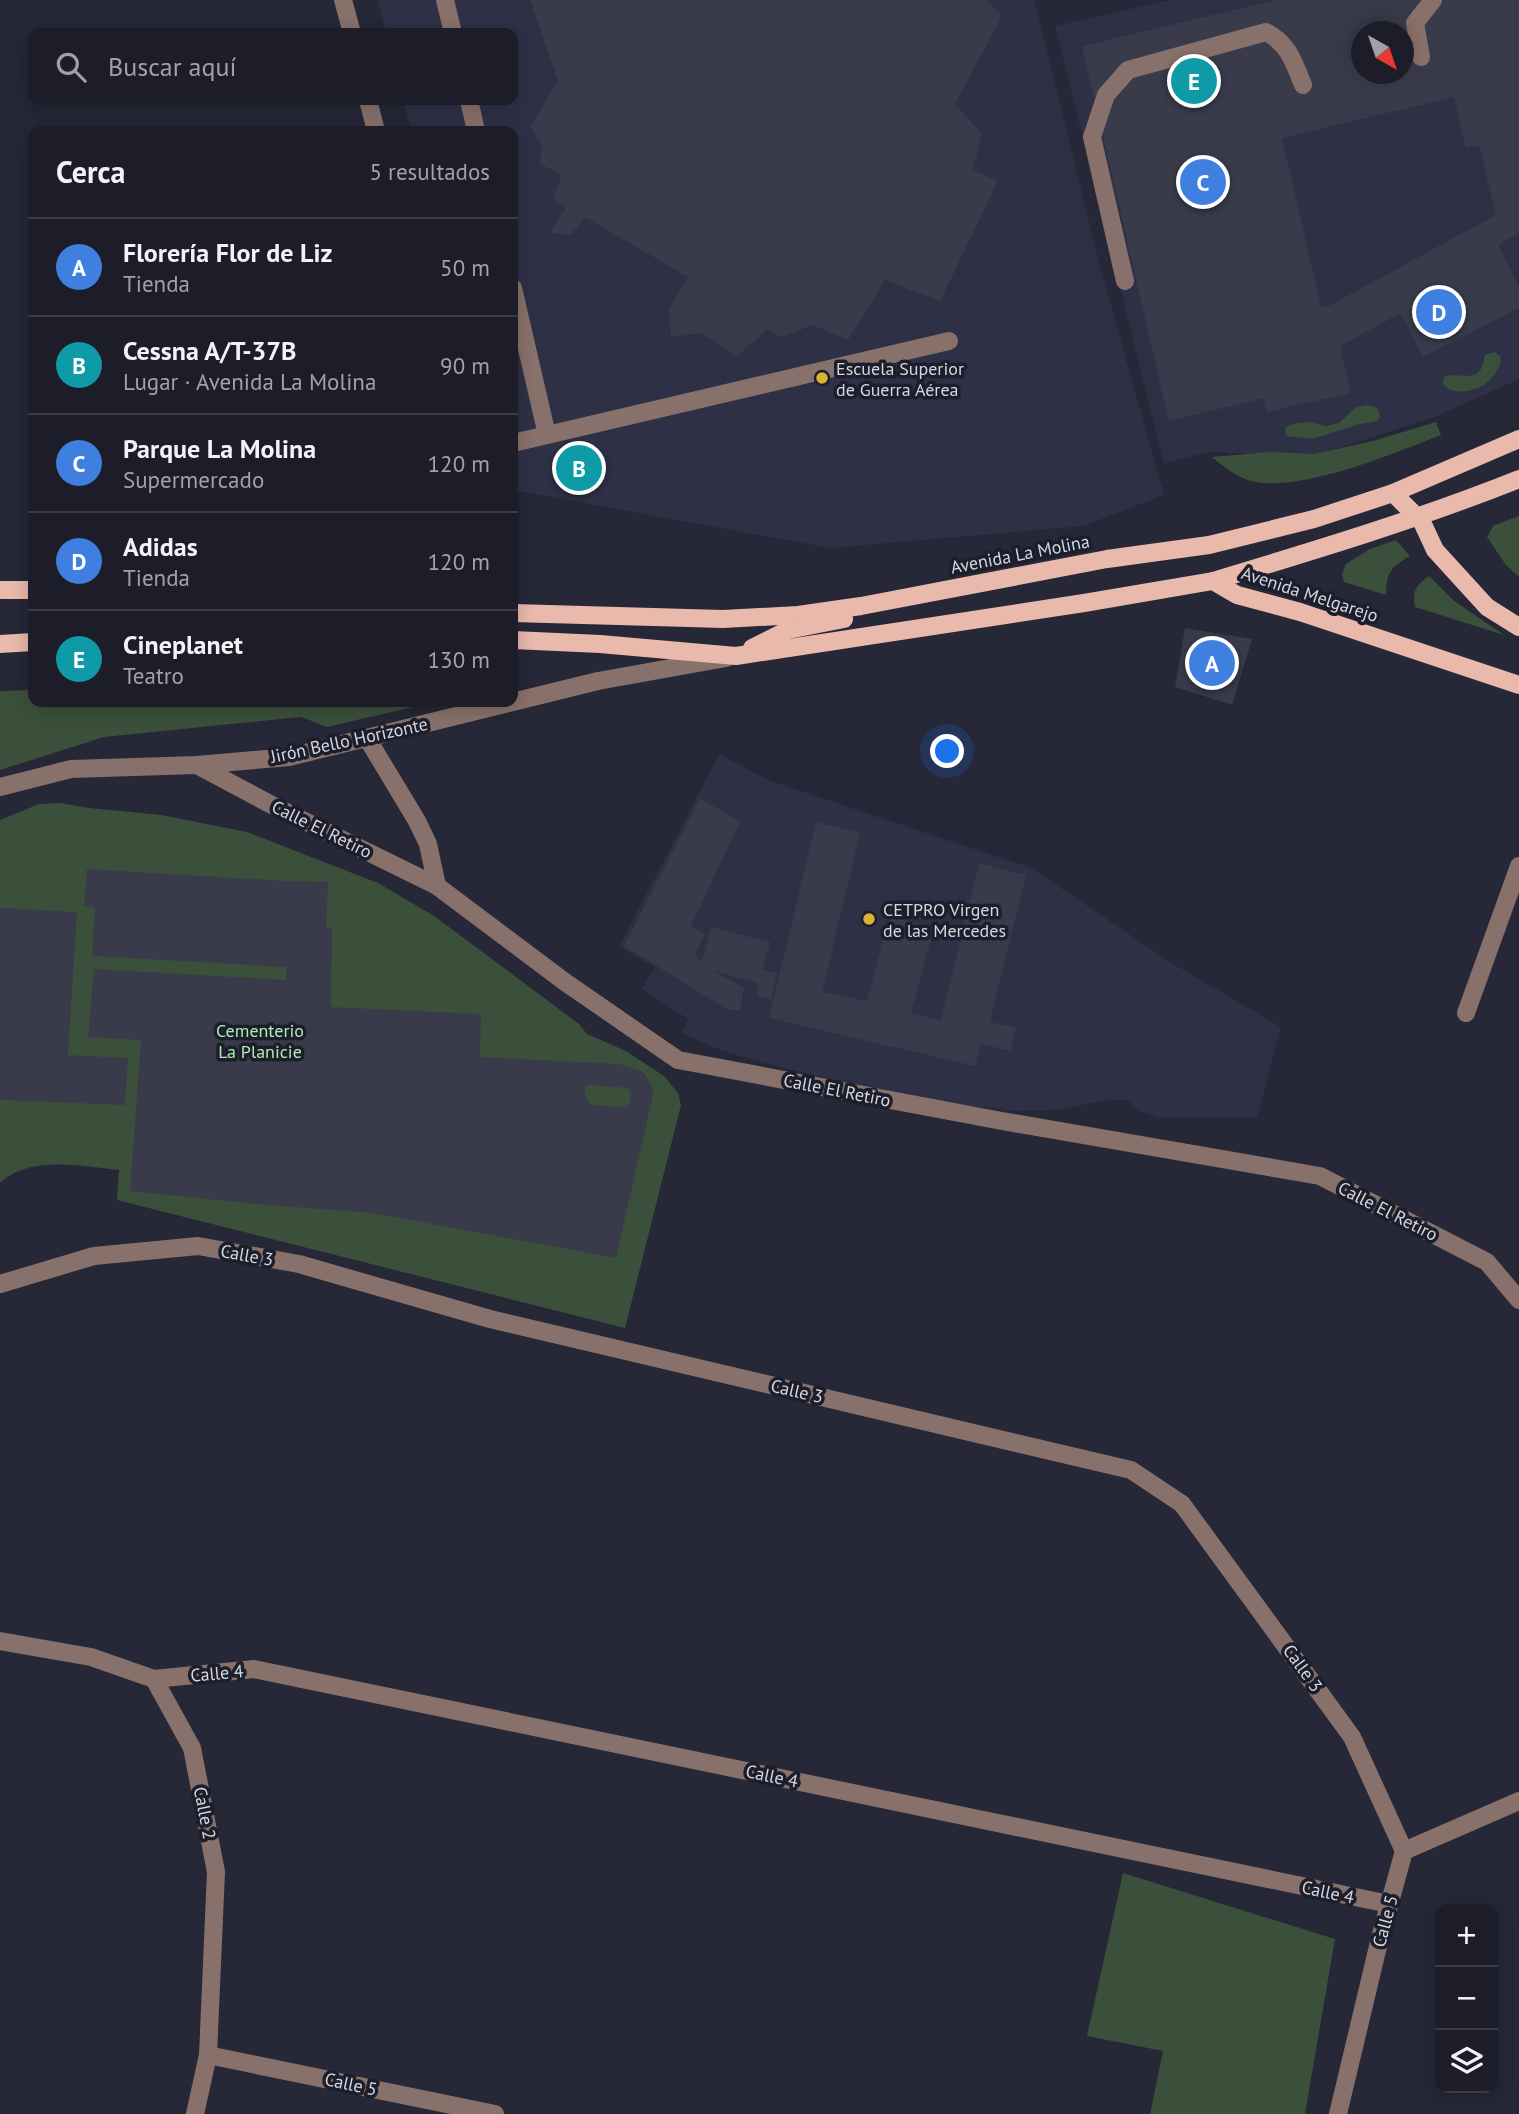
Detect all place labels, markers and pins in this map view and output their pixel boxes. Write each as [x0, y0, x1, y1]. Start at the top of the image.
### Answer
pin: E [1171, 55, 1217, 107]
pin: C [1180, 156, 1226, 208]
pin: D [1416, 286, 1462, 338]
place label: Escuela Superior de Guerra Aérea [836, 357, 964, 401]
marker: Escuela Superior de Guerra Aérea [814, 370, 830, 386]
pin: B [556, 442, 602, 494]
pin: A [1189, 637, 1235, 689]
place label: CETPRO Virgen de las Mercedes [883, 898, 1006, 942]
marker: CETPRO Virgen de las Mercedes [861, 911, 877, 927]

